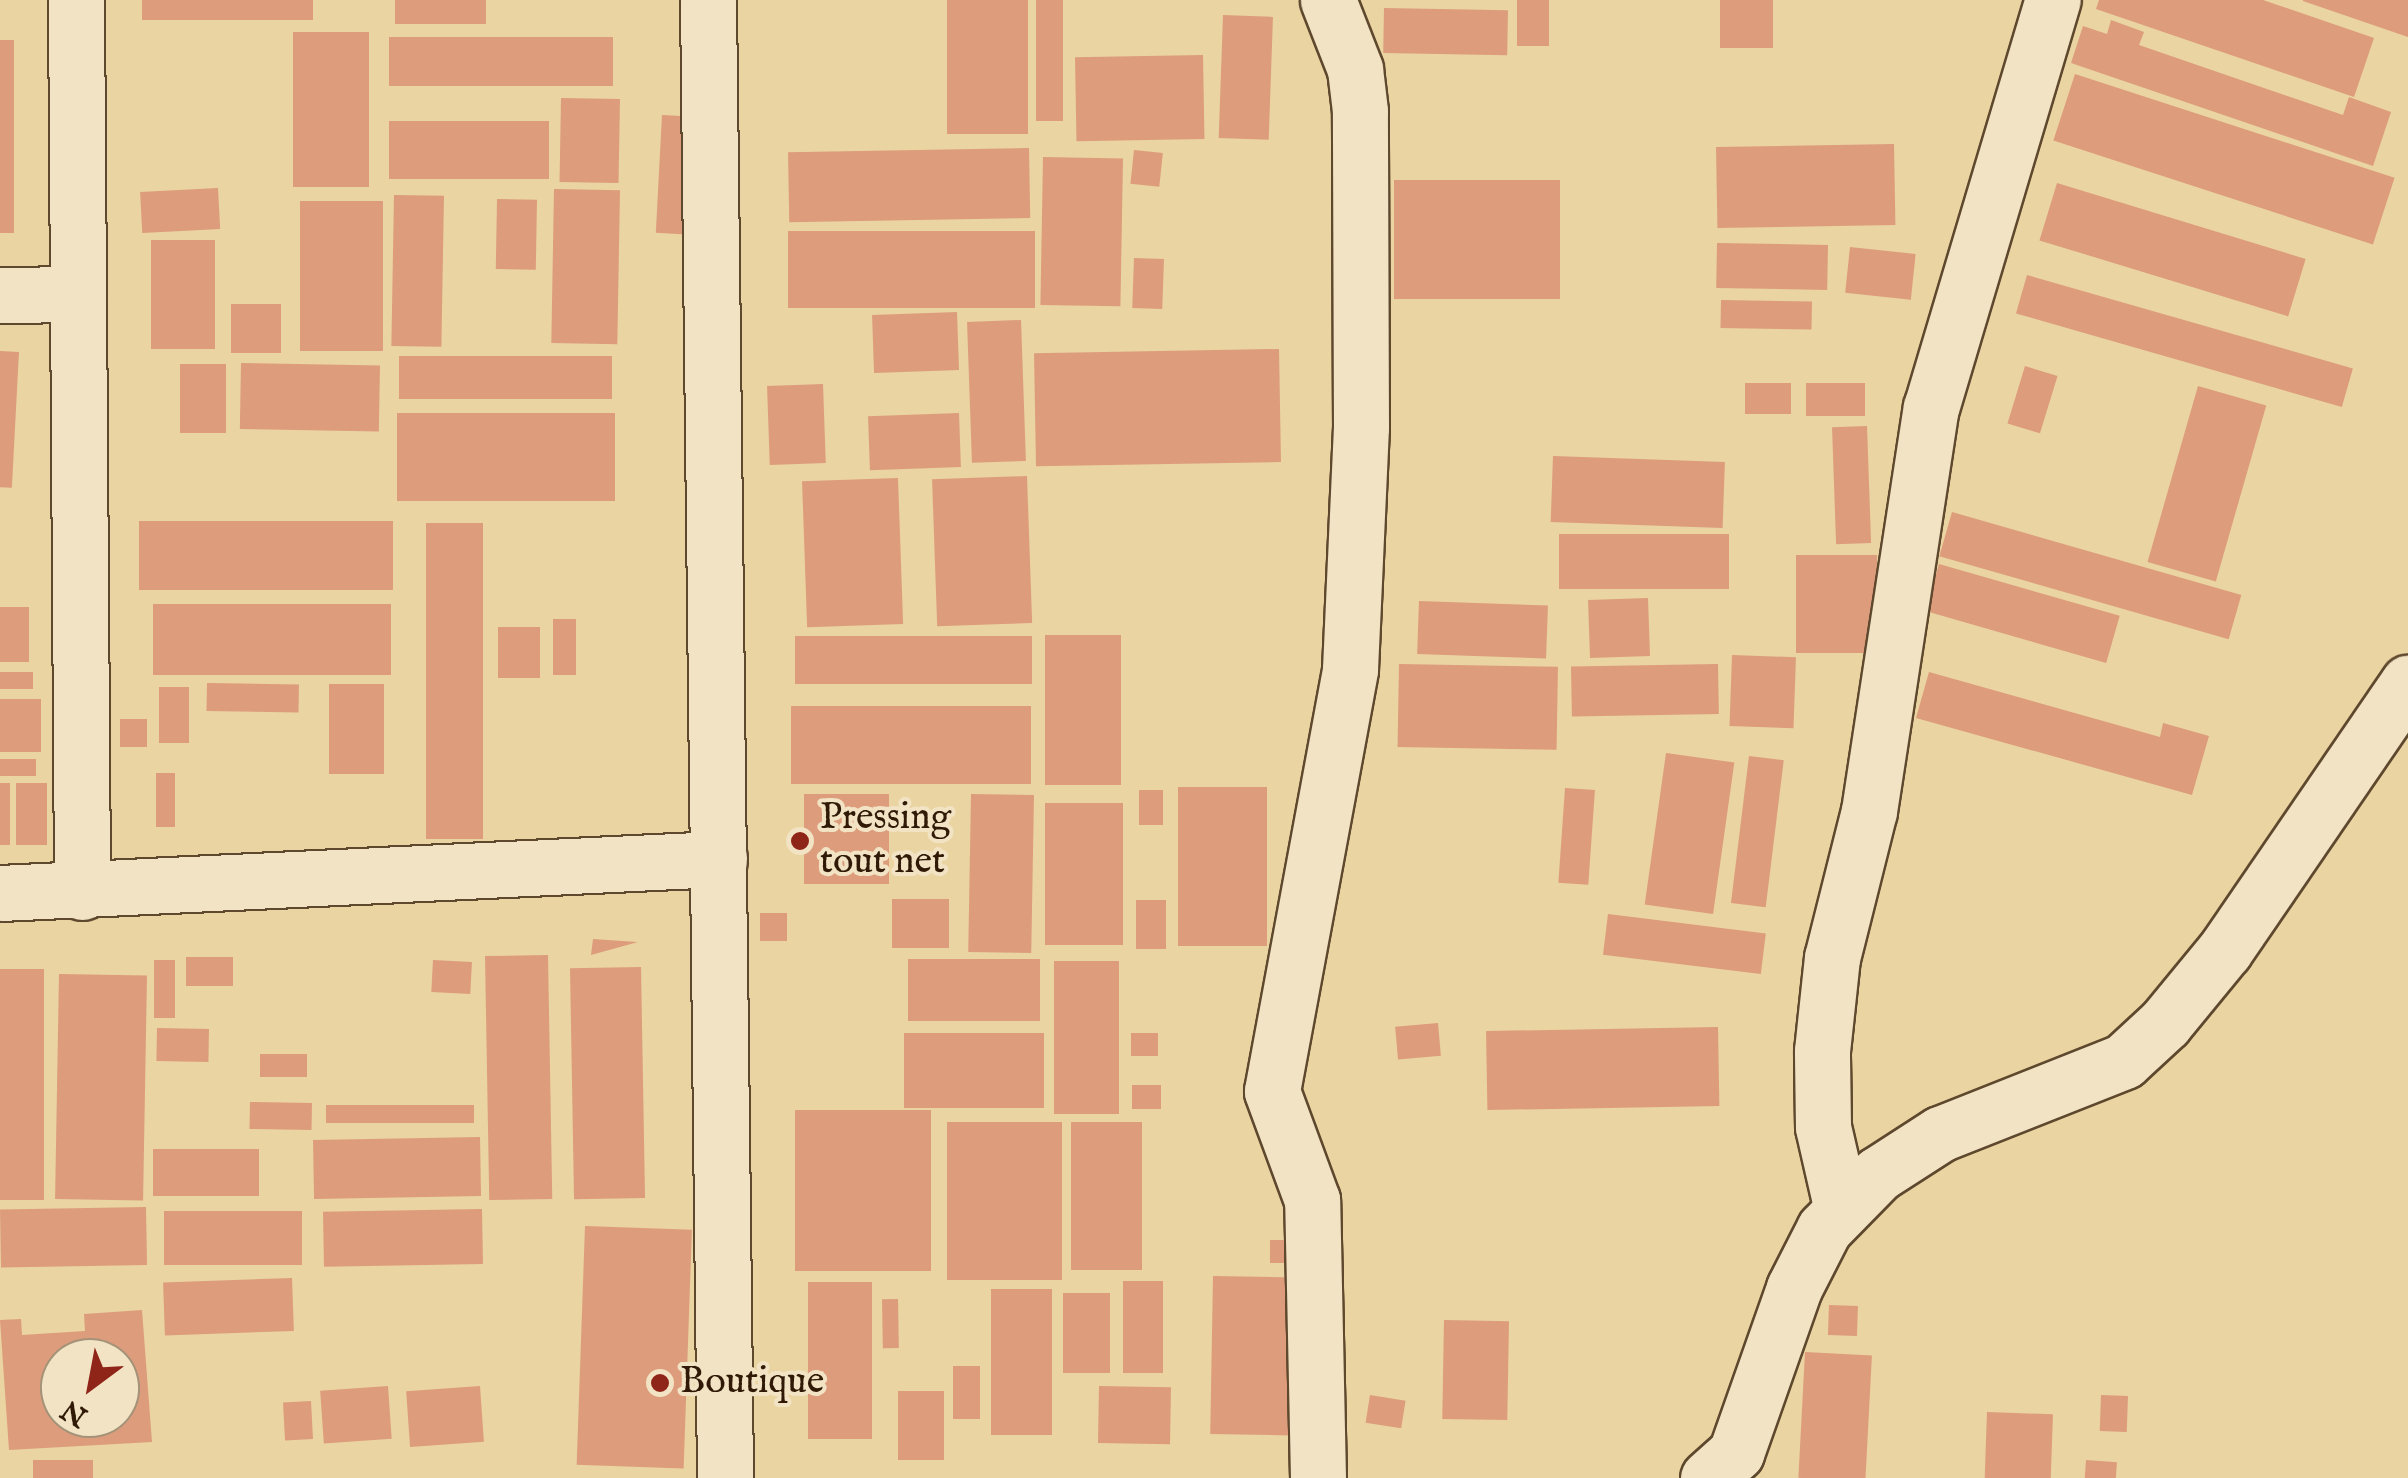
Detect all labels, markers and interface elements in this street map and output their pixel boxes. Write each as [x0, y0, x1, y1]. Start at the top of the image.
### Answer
place label: Pressing tout net [820, 796, 951, 886]
marker: Pressing tout net [789, 830, 811, 852]
north arrow [40, 1338, 140, 1438]
place label: Boutique [680, 1360, 824, 1406]
marker: Boutique [649, 1372, 671, 1394]
text: N [55, 1391, 94, 1433]

